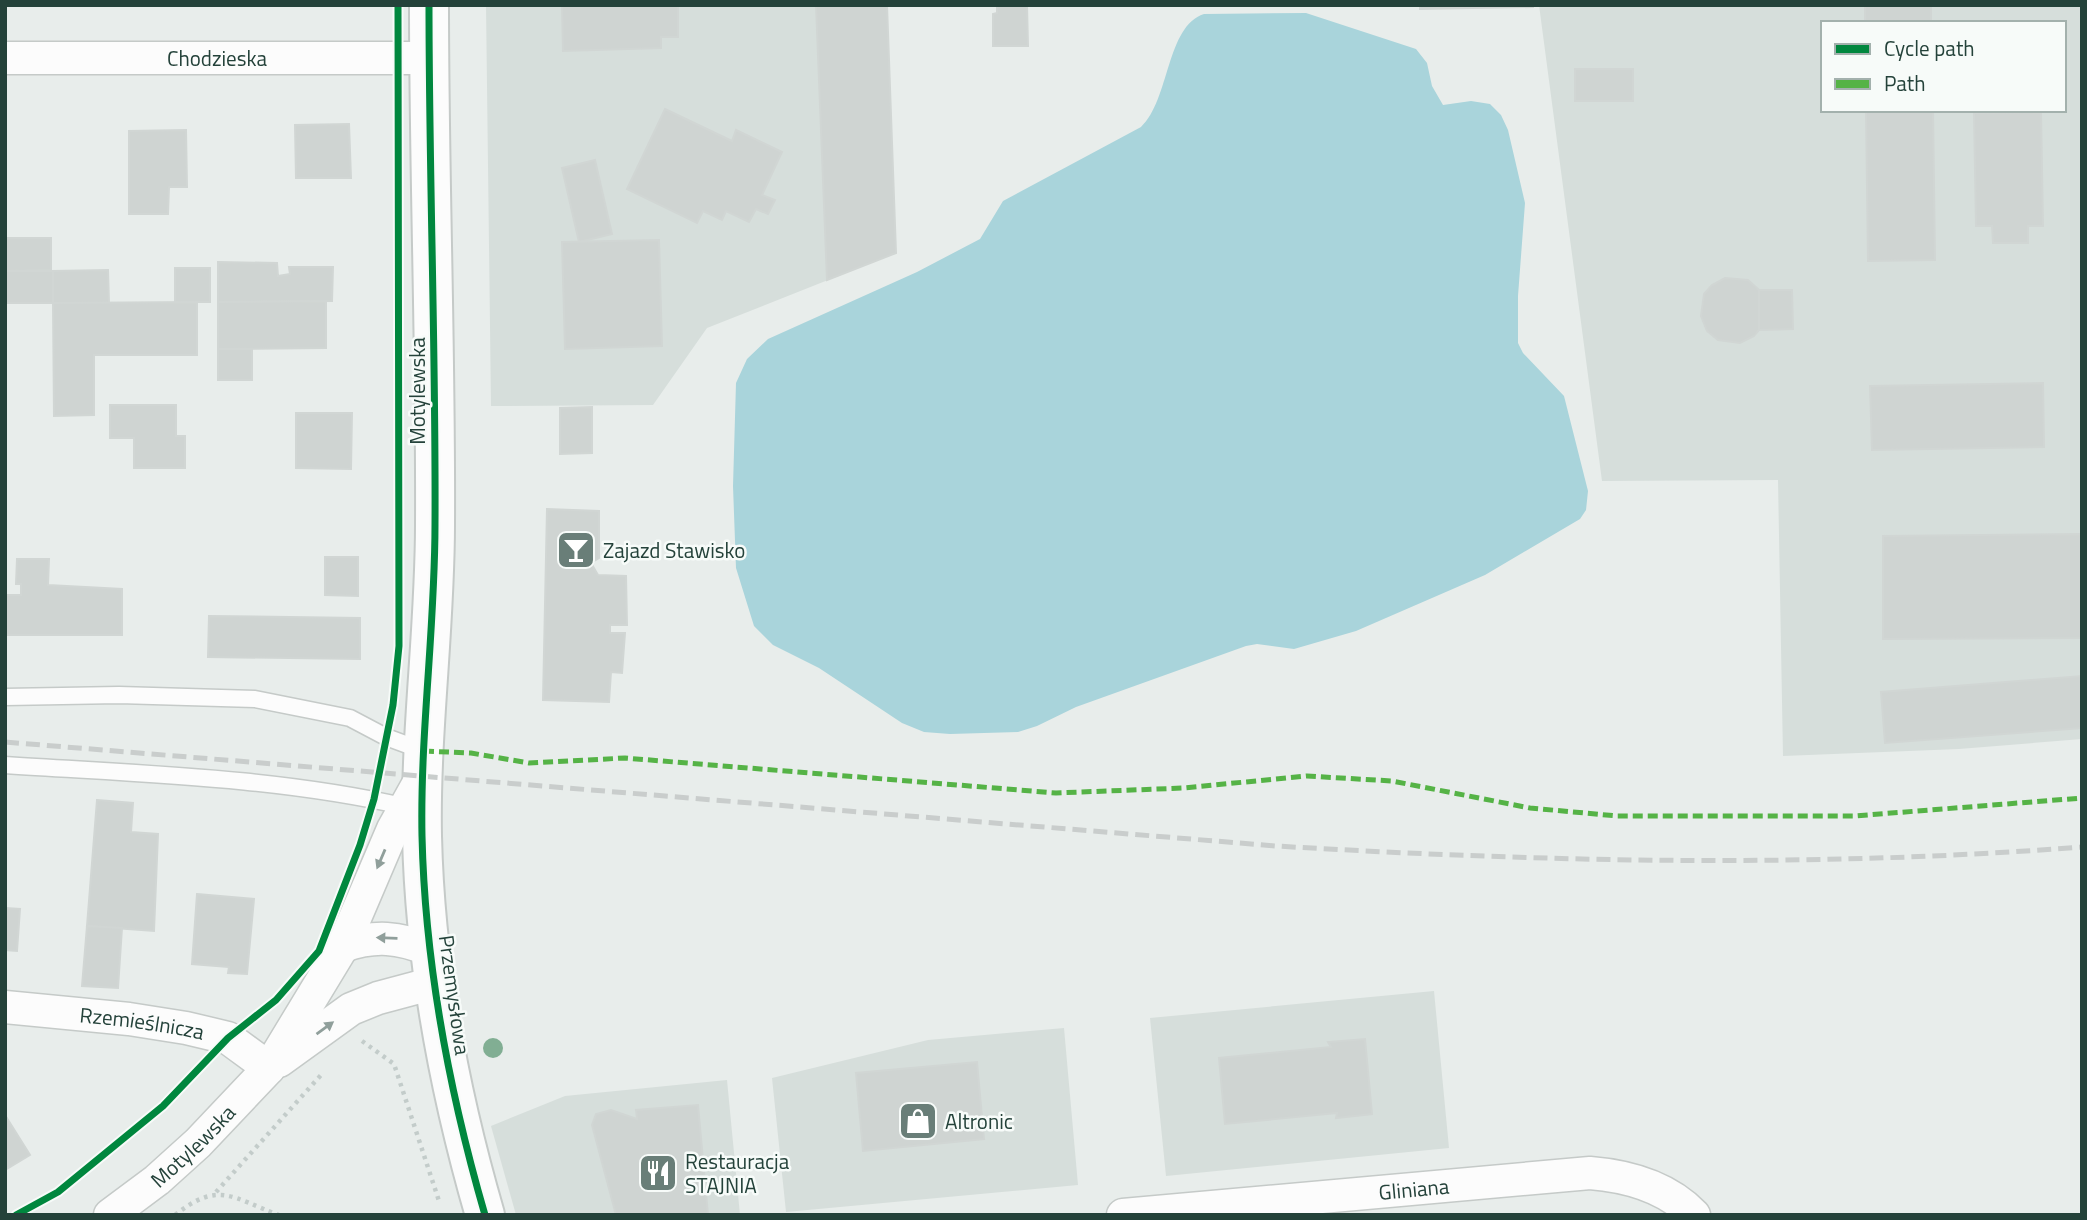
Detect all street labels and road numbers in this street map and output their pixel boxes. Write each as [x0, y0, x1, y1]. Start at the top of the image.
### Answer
street label: Chodzieska [167, 42, 267, 74]
street label: Motylewska [401, 337, 433, 445]
street label: Przemysłowa [431, 933, 479, 1058]
street label: Rzemieślnicza [78, 998, 208, 1048]
street label: Motylewska [143, 1097, 243, 1195]
street label: Gliniana [1377, 1170, 1451, 1208]

